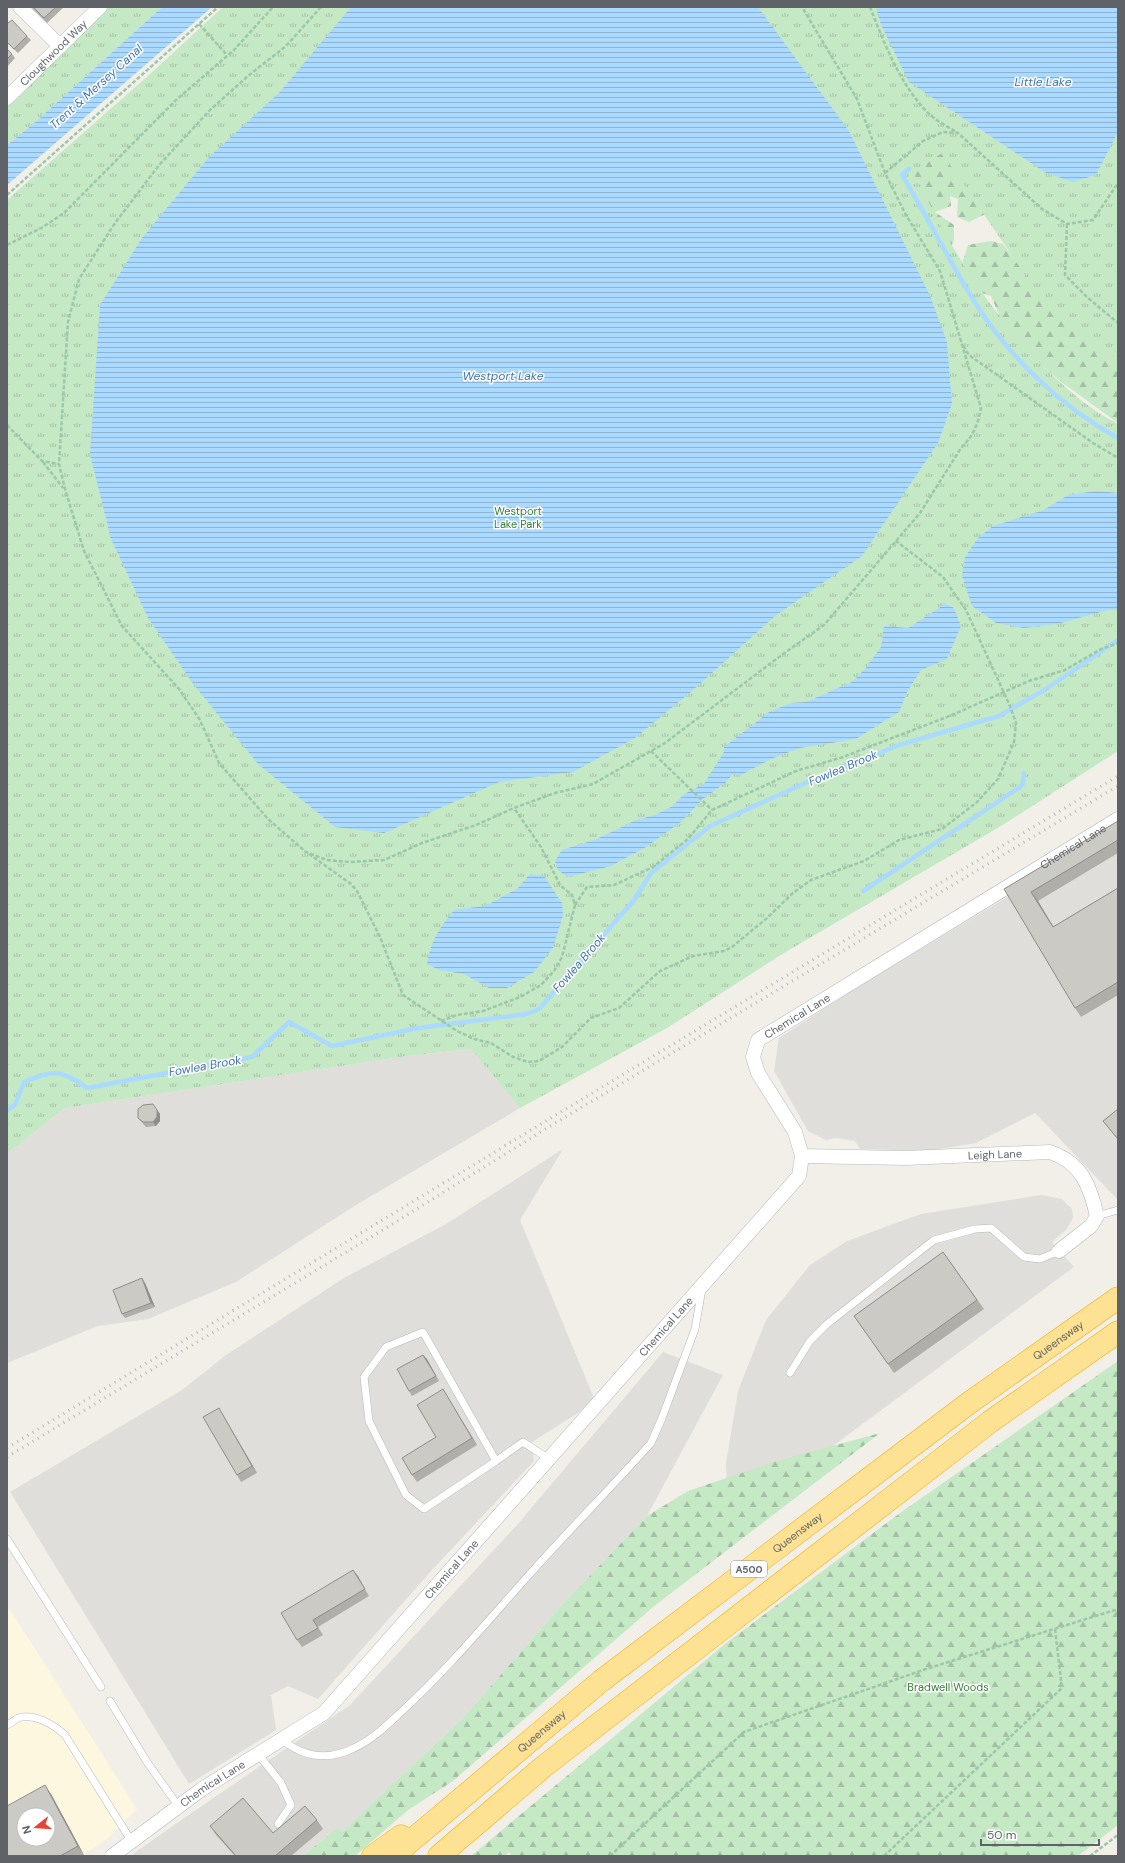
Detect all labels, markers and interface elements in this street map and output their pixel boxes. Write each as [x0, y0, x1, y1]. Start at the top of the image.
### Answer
street label: Cloughwood Way [17, 16, 90, 89]
water label: Trent & Mersey Canal [46, 41, 146, 133]
water label: Little Lake [1014, 74, 1072, 90]
water label: Westport Lake [462, 368, 544, 384]
park label: Westport Lake Park [494, 504, 542, 531]
water label: Fowlea Brook [806, 746, 881, 790]
street label: Chemical Lane [1038, 821, 1109, 872]
water label: Fowlea Brook [549, 929, 610, 996]
street label: Chemical Lane [761, 990, 833, 1042]
water label: Fowlea Brook [167, 1052, 243, 1080]
street label: Leigh Lane [968, 1146, 1022, 1162]
street label: Chemical Lane [636, 1294, 696, 1359]
street label: Queensway [1030, 1317, 1086, 1363]
street label: Queensway [770, 1509, 825, 1556]
street label: Chemical Lane [421, 1536, 481, 1602]
road number: A500 [731, 1561, 767, 1577]
park label: Bradwell Woods [907, 1680, 989, 1694]
street label: Queensway [514, 1707, 569, 1755]
street label: Chemical Lane [177, 1757, 248, 1810]
north arrow [16, 1807, 56, 1847]
scale bar [981, 1821, 1099, 1847]
text: N [19, 1824, 34, 1836]
text: 50 m [987, 1827, 1016, 1843]

